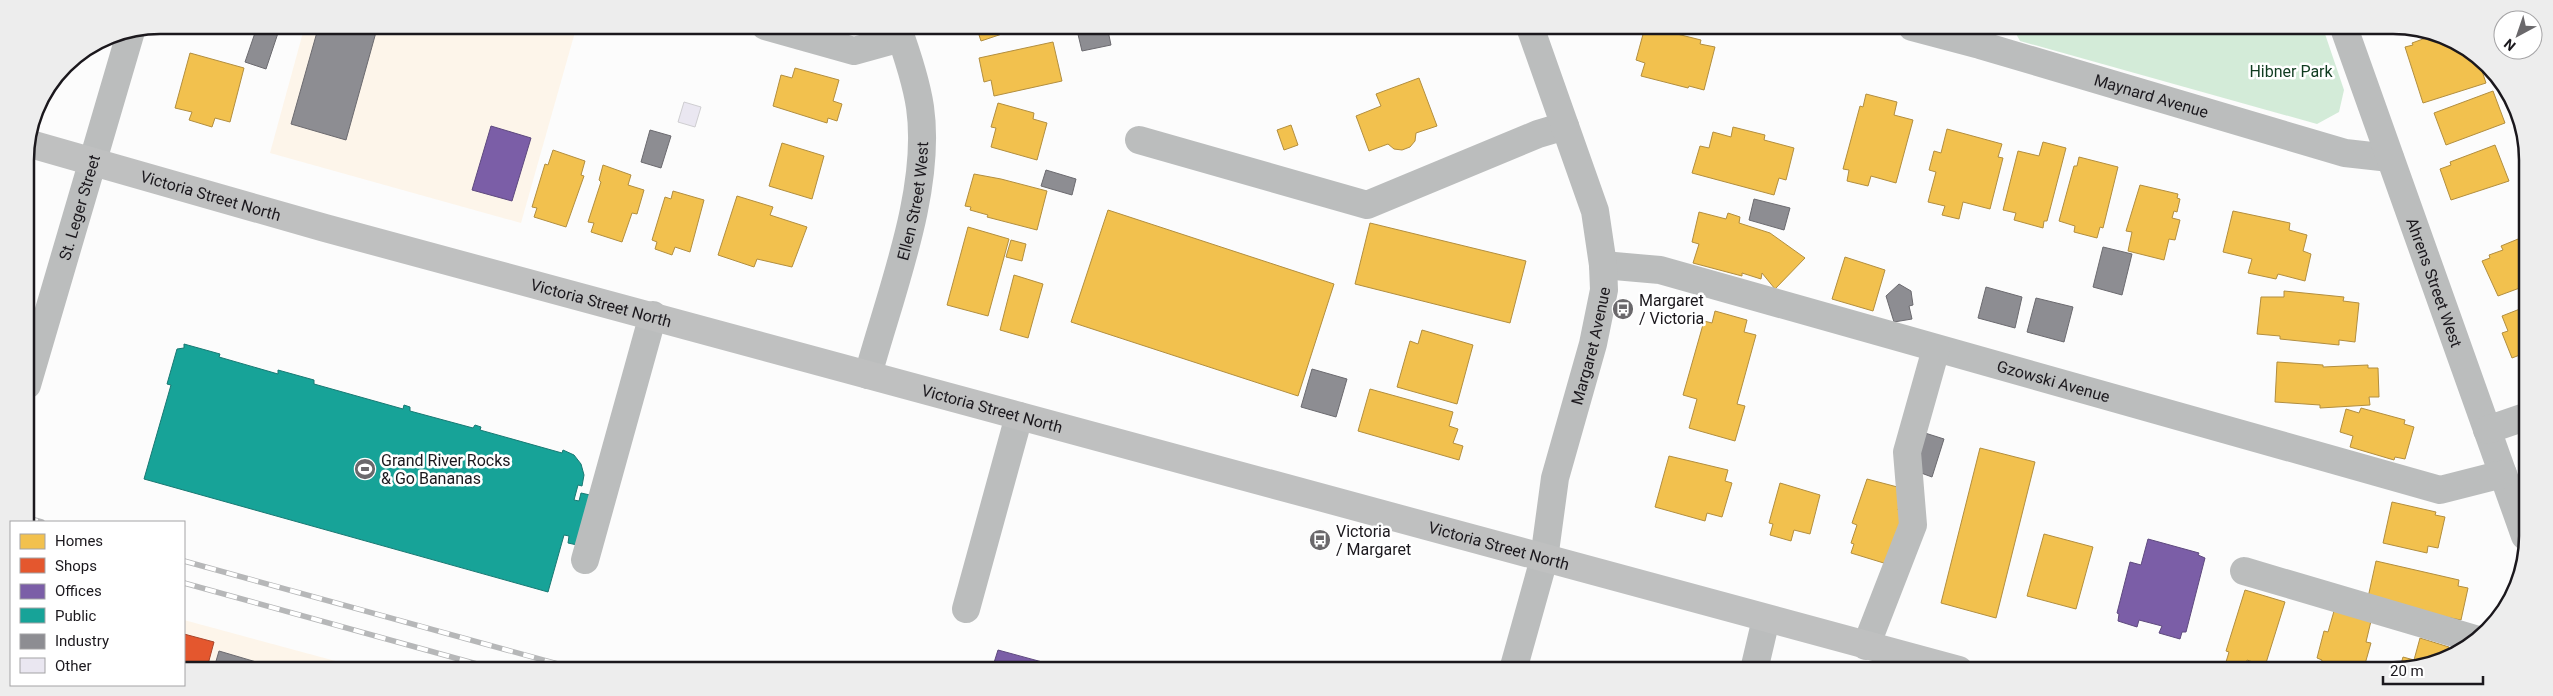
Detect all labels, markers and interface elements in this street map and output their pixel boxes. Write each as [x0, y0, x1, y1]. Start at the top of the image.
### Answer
north arrow [2493, 10, 2543, 60]
text: N [2501, 36, 2519, 54]
park label: Hibner Park [2249, 62, 2334, 81]
street label: Maynard Avenue [2092, 70, 2211, 122]
street label: Ellen Street West [893, 142, 932, 263]
street label: St. Leger Street [55, 153, 104, 263]
street label: Victoria Street North [138, 167, 283, 225]
street label: Ahrens Street West [2402, 215, 2466, 350]
street label: Victoria Street North [528, 275, 674, 331]
street label: Margaret Avenue [1567, 285, 1614, 407]
place label: Margaret / Victoria [1639, 291, 1704, 328]
bus stop icon: Margaret / Victoria [1611, 297, 1635, 321]
street label: Gzowski Avenue [1995, 356, 2112, 406]
street label: Victoria Street North [919, 381, 1065, 437]
place label: Grand River Rocks & Go Bananas [381, 451, 511, 488]
sports icon: Grand River Rocks & Go Bananas [353, 457, 377, 481]
street label: Victoria Street North [1426, 518, 1571, 574]
legend [10, 521, 185, 686]
place label: Victoria / Margaret [1336, 522, 1411, 559]
bus stop icon: Victoria / Margaret [1308, 528, 1332, 552]
text: Homes [55, 532, 103, 550]
text: Shops [55, 557, 97, 575]
text: Offices [55, 582, 102, 600]
text: Public [55, 607, 96, 625]
text: Industry [55, 632, 109, 650]
scale bar [2383, 654, 2483, 686]
text: Other [55, 657, 92, 675]
text: 20 m [2390, 662, 2424, 680]

